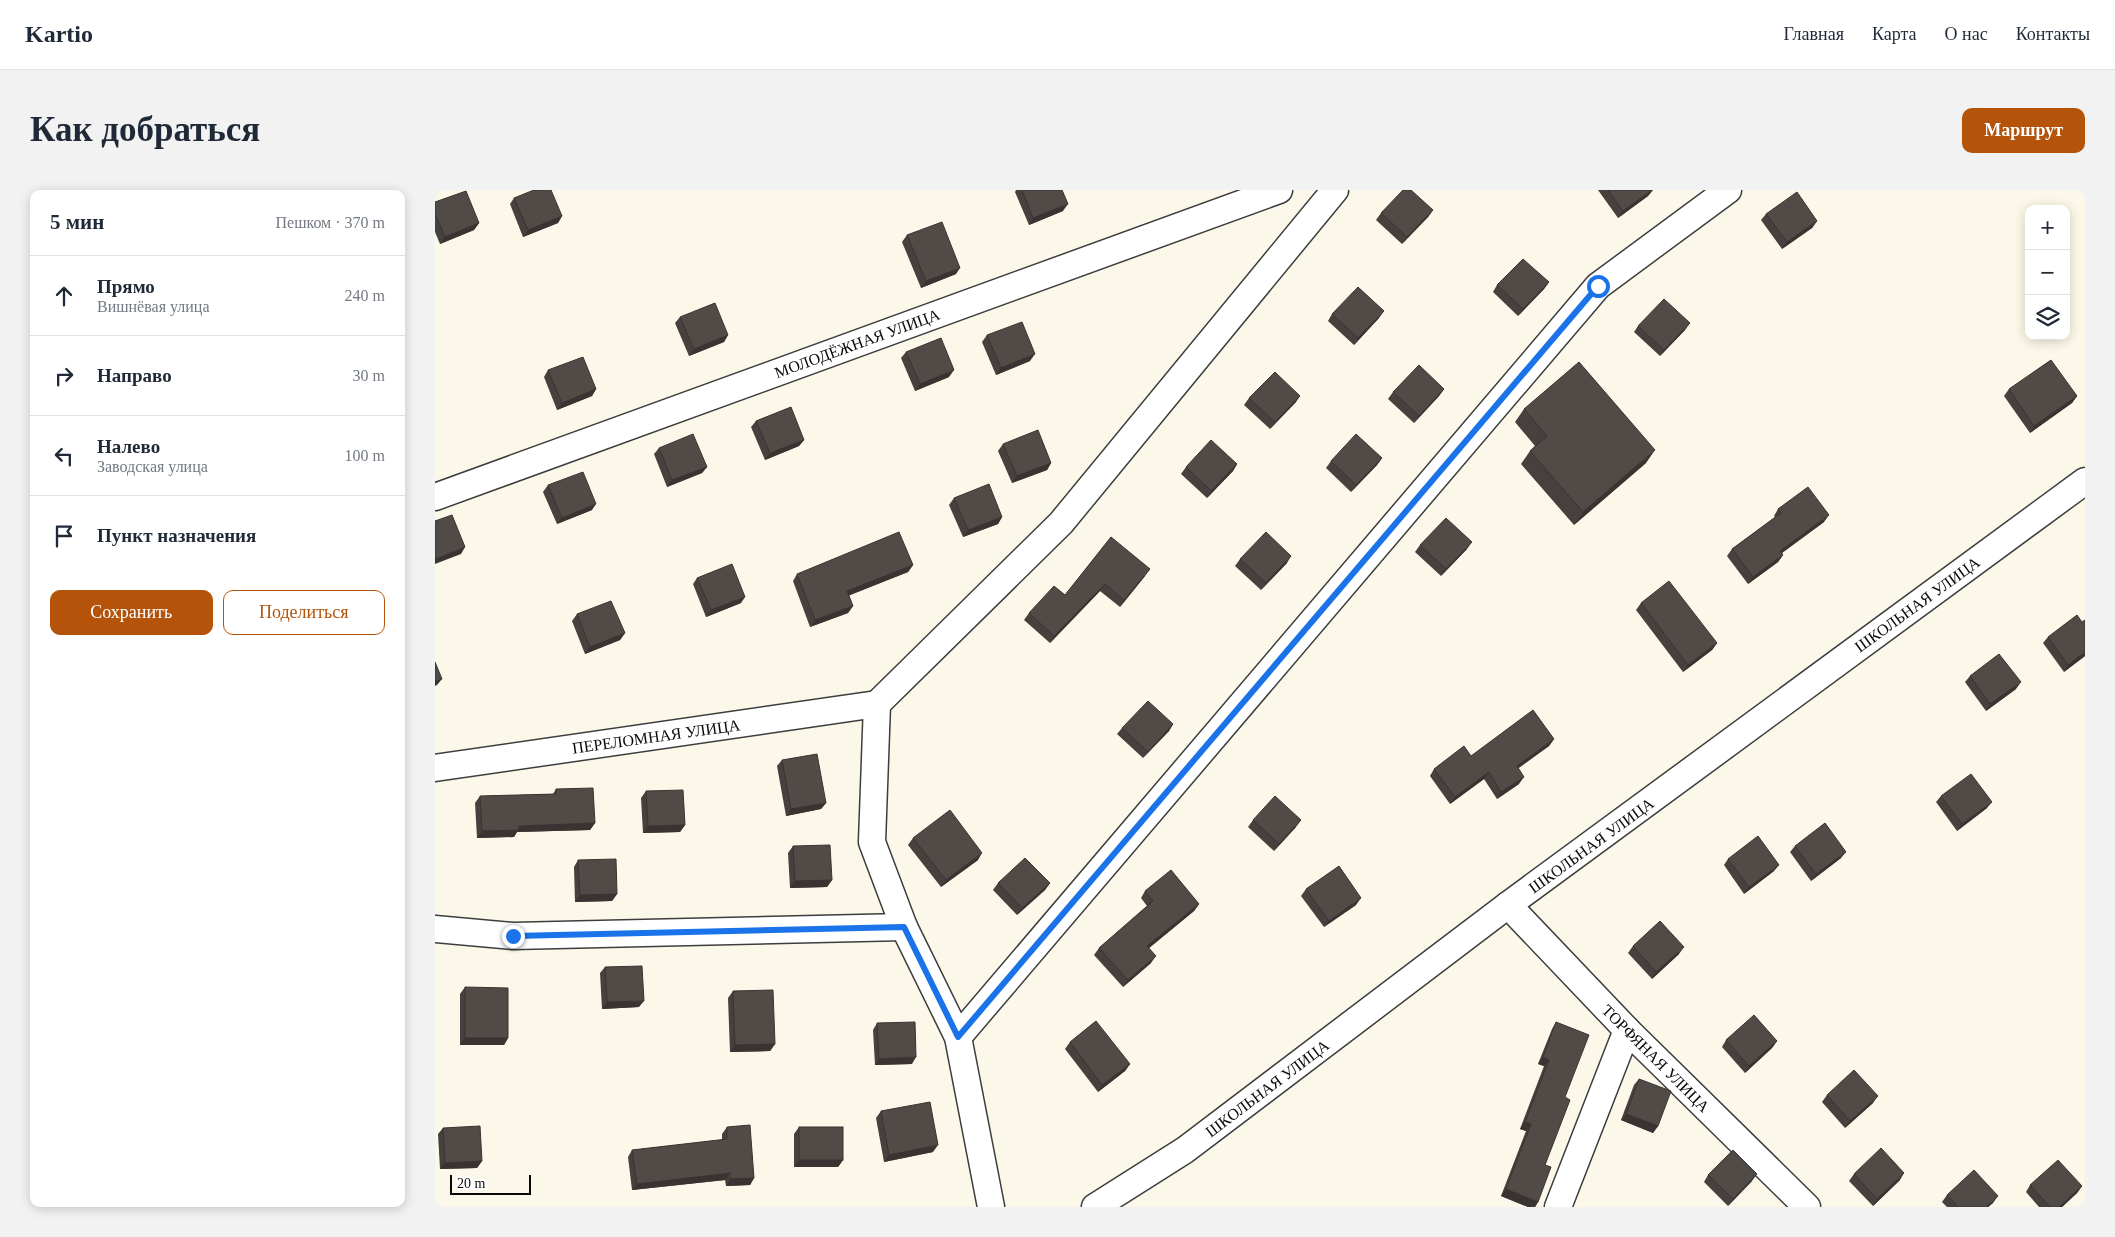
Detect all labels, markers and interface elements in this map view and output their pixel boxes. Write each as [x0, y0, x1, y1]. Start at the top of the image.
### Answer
text: Kartio [25, 21, 93, 47]
text: Главная [1784, 24, 1844, 44]
text: Карта [1872, 24, 1917, 44]
text: О нас [1945, 24, 1988, 44]
text: Контакты [2016, 24, 2090, 44]
button: Маршрут [1962, 108, 2085, 153]
text: Как добраться [30, 110, 260, 149]
map controls [2025, 205, 2070, 340]
button: + [2025, 205, 2070, 250]
text: 5 мин [50, 210, 104, 234]
text: Пешком · 370 m [275, 214, 385, 231]
button: − [2025, 250, 2070, 295]
route start [1587, 275, 1610, 298]
text: Прямо [97, 276, 155, 297]
icon: ahead [50, 282, 78, 310]
text: 240 m [345, 287, 385, 304]
button: layers [2025, 295, 2070, 340]
text: Вишнёвая улица [97, 298, 210, 315]
street label: МОЛОДЁЖНАЯ УЛИЦА [772, 305, 943, 382]
icon: right [50, 362, 78, 390]
text: Направо [97, 365, 172, 386]
text: 30 m [353, 367, 385, 384]
text: Налево [97, 436, 160, 457]
icon: left [50, 442, 78, 470]
text: 100 m [345, 447, 385, 464]
text: Заводская улица [97, 458, 208, 475]
icon: arrive [50, 522, 78, 550]
text: Пункт назначения [97, 525, 256, 546]
street label: ШКОЛЬНАЯ УЛИЦА [1852, 553, 1984, 656]
button: Сохранить [50, 590, 213, 635]
button: Поделиться [223, 590, 385, 635]
street label: ПЕРЕЛОМНАЯ УЛИЦА [571, 716, 742, 758]
street label: ШКОЛЬНАЯ УЛИЦА [1526, 794, 1658, 897]
route end [502, 925, 525, 948]
street label: ТОРФЯНАЯ УЛИЦА [1598, 1001, 1713, 1116]
street label: ШКОЛЬНАЯ УЛИЦА [1202, 1036, 1333, 1141]
scale bar [450, 1172, 531, 1195]
text: 20 m [457, 1176, 485, 1191]

